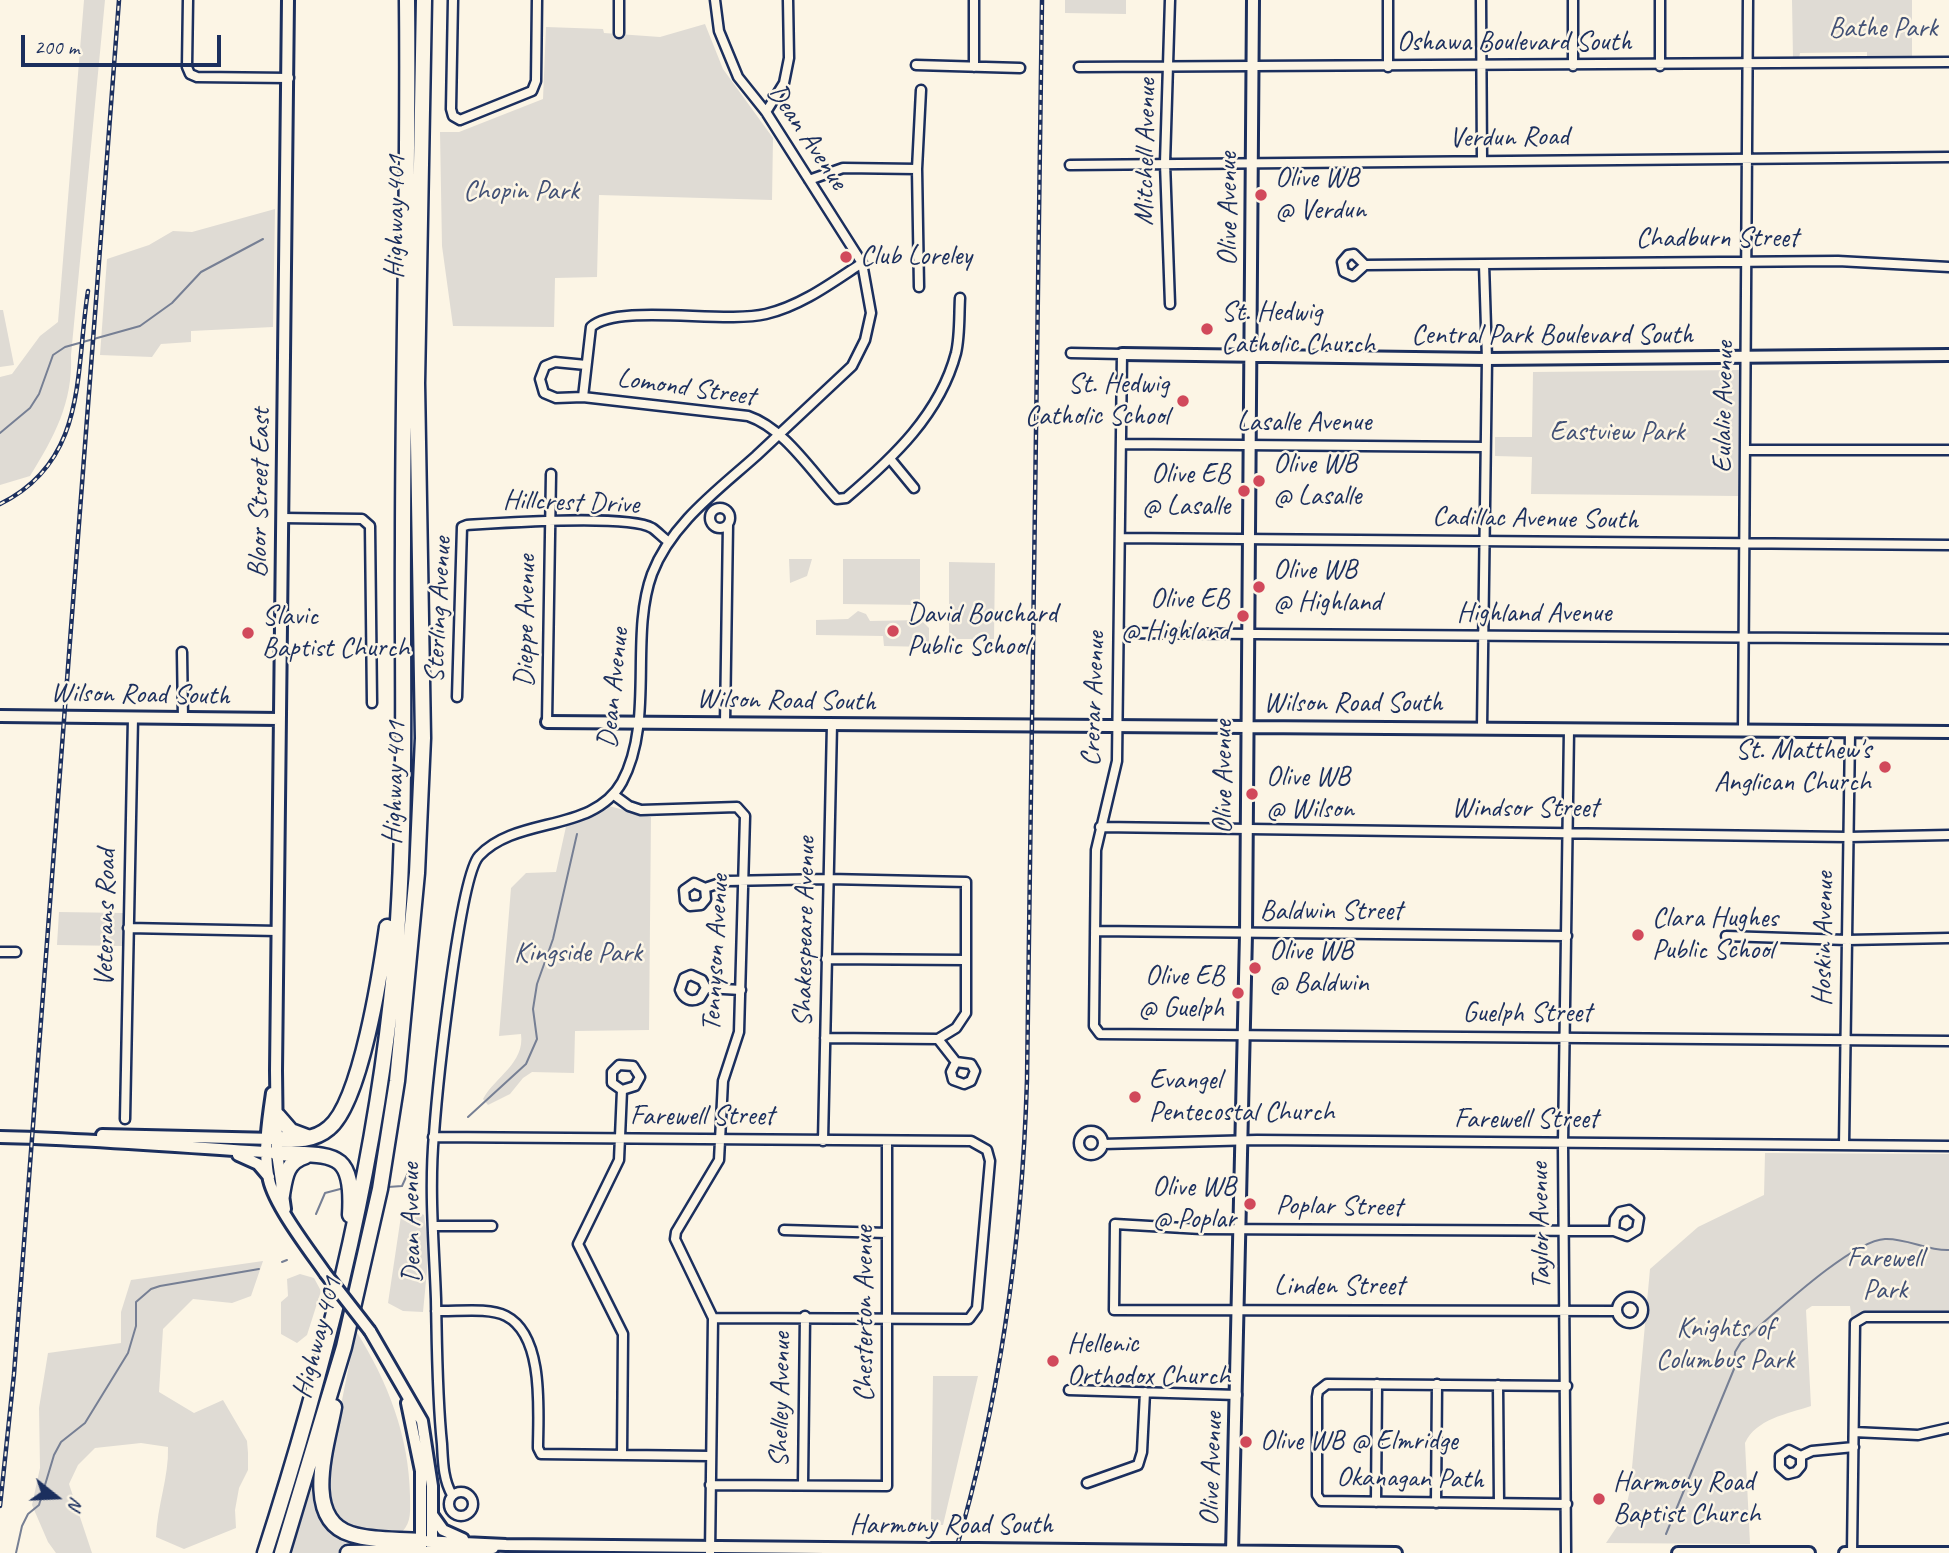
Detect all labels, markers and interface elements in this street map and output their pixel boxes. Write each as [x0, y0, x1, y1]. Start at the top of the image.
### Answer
park label: Bathe Park [1828, 12, 1938, 46]
scale bar [24, 21, 224, 65]
street label: Oshawa Boulevard South [1397, 26, 1631, 60]
text: 200 m [34, 34, 79, 60]
street label: Dean Avenue [759, 78, 855, 196]
street label: Mitchell Avenue [1128, 78, 1164, 226]
street label: Verdun Road [1449, 120, 1569, 156]
street label: Olive Avenue [1212, 152, 1246, 266]
street label: Highway 401 [378, 155, 414, 279]
place label: Olive WB @ Verdun [1275, 162, 1366, 228]
park label: Chopin Park [463, 175, 579, 209]
marker: Olive WB @ Verdun [1253, 187, 1269, 203]
street label: Chadburn Street [1636, 222, 1798, 256]
place label: Club Loreley [860, 240, 972, 274]
marker: Club Loreley [838, 249, 854, 265]
place label: St. Hedwig Catholic Church [1221, 296, 1375, 362]
street label: Central Park Boulevard South [1411, 319, 1693, 353]
marker: St. Hedwig Catholic Church [1199, 321, 1215, 337]
street label: Eulalie Avenue [1706, 341, 1742, 473]
street label: Lomond Street [615, 362, 757, 414]
place label: St. Hedwig Catholic School [1025, 368, 1169, 434]
marker: St. Hedwig Catholic School [1175, 393, 1191, 409]
street label: Lasalle Avenue [1237, 406, 1371, 440]
street label: Bloor Street East [242, 408, 278, 578]
park label: Eastview Park [1549, 416, 1685, 450]
place label: Olive WB @ Lasalle [1273, 448, 1361, 514]
place label: Olive EB @ Lasalle [1142, 458, 1230, 524]
marker: Olive WB @ Lasalle [1251, 473, 1267, 489]
marker: Olive EB @ Lasalle [1236, 483, 1252, 499]
street label: Hillcrest Drive [502, 484, 640, 522]
street label: Cadillac Avenue South [1432, 500, 1638, 538]
street label: Sterling Avenue [418, 536, 460, 684]
place label: Olive WB @ Highland [1273, 554, 1381, 620]
street label: Dieppe Avenue [508, 555, 544, 687]
marker: Olive WB @ Highland [1251, 579, 1267, 595]
place label: Olive EB @ Highland [1121, 583, 1229, 649]
street label: Highland Avenue [1457, 597, 1611, 631]
place label: David Bouchard Public School [907, 598, 1057, 664]
place label: Slavic Baptist Church [262, 600, 410, 666]
marker: Olive EB @ Highland [1235, 608, 1251, 624]
marker: David Bouchard Public School [885, 623, 901, 639]
marker: Slavic Baptist Church [240, 625, 256, 641]
street label: Dean Avenue [591, 626, 637, 750]
street label: Crerar Avenue [1075, 631, 1113, 767]
street label: Wilson Road South [50, 677, 230, 713]
street label: Wilson Road South [696, 683, 876, 719]
street label: Wilson Road South [1264, 687, 1442, 721]
street label: Olive Avenue [1207, 720, 1241, 834]
street label: Highway 401 [376, 721, 414, 845]
place label: St. Matthew's Anglican Church [1714, 734, 1871, 800]
marker: St. Matthew's Anglican Church [1877, 759, 1893, 775]
place label: Olive WB @ Wilson [1266, 761, 1354, 827]
marker: Olive WB @ Wilson [1244, 786, 1260, 802]
street label: Windsor Street [1451, 792, 1599, 826]
street label: Shakespeare Avenue [787, 836, 823, 1028]
street label: Veterans Road [88, 849, 124, 987]
street label: Hoskin Avenue [1806, 872, 1842, 1006]
street label: Tennyson Avenue [695, 874, 737, 1032]
street label: Baldwin Street [1260, 895, 1402, 929]
place label: Clara Hughes Public School [1652, 902, 1778, 968]
marker: Clara Hughes Public School [1630, 927, 1646, 943]
place label: Olive WB @ Baldwin [1269, 935, 1369, 1001]
park label: Kingside Park [514, 937, 642, 971]
place label: Olive EB @ Guelph [1138, 960, 1224, 1026]
marker: Olive WB @ Baldwin [1247, 960, 1263, 976]
marker: Olive EB @ Guelph [1230, 985, 1246, 1001]
street label: Guelph Street [1463, 997, 1591, 1031]
place label: Evangel Pentecostal Church [1149, 1064, 1334, 1130]
marker: Evangel Pentecostal Church [1127, 1089, 1143, 1105]
street label: Farewell Street [630, 1100, 774, 1134]
street label: Farewell Street [1454, 1103, 1598, 1137]
street label: Dean Avenue [394, 1162, 430, 1284]
street label: Taylor Avenue [1523, 1162, 1559, 1290]
place label: Olive WB @ Poplar [1152, 1171, 1236, 1237]
street label: Poplar Street [1276, 1189, 1402, 1225]
marker: Olive WB @ Poplar [1242, 1196, 1258, 1212]
street label: Chesterton Avenue [848, 1226, 882, 1402]
park label: Farewell Park [1847, 1242, 1923, 1308]
street label: Linden Street [1274, 1270, 1404, 1304]
street label: Highway 401 [286, 1274, 350, 1402]
park label: Knights of Columbus Park [1656, 1312, 1794, 1378]
place label: Hellenic Orthodox Church [1067, 1328, 1230, 1394]
street label: Shelley Avenue [763, 1332, 799, 1468]
marker: Hellenic Orthodox Church [1045, 1353, 1061, 1369]
street label: Olive Avenue [1193, 1411, 1231, 1527]
place label: Olive WB @ Elmridge [1260, 1425, 1458, 1459]
marker: Olive WB @ Elmridge [1238, 1434, 1254, 1450]
street label: Okanagan Path [1336, 1461, 1484, 1497]
north arrow [21, 1462, 91, 1532]
place label: Harmony Road Baptist Church [1613, 1466, 1761, 1532]
marker: Harmony Road Baptist Church [1591, 1491, 1607, 1507]
text: N [63, 1494, 89, 1513]
street label: Harmony Road South [849, 1509, 1053, 1543]

